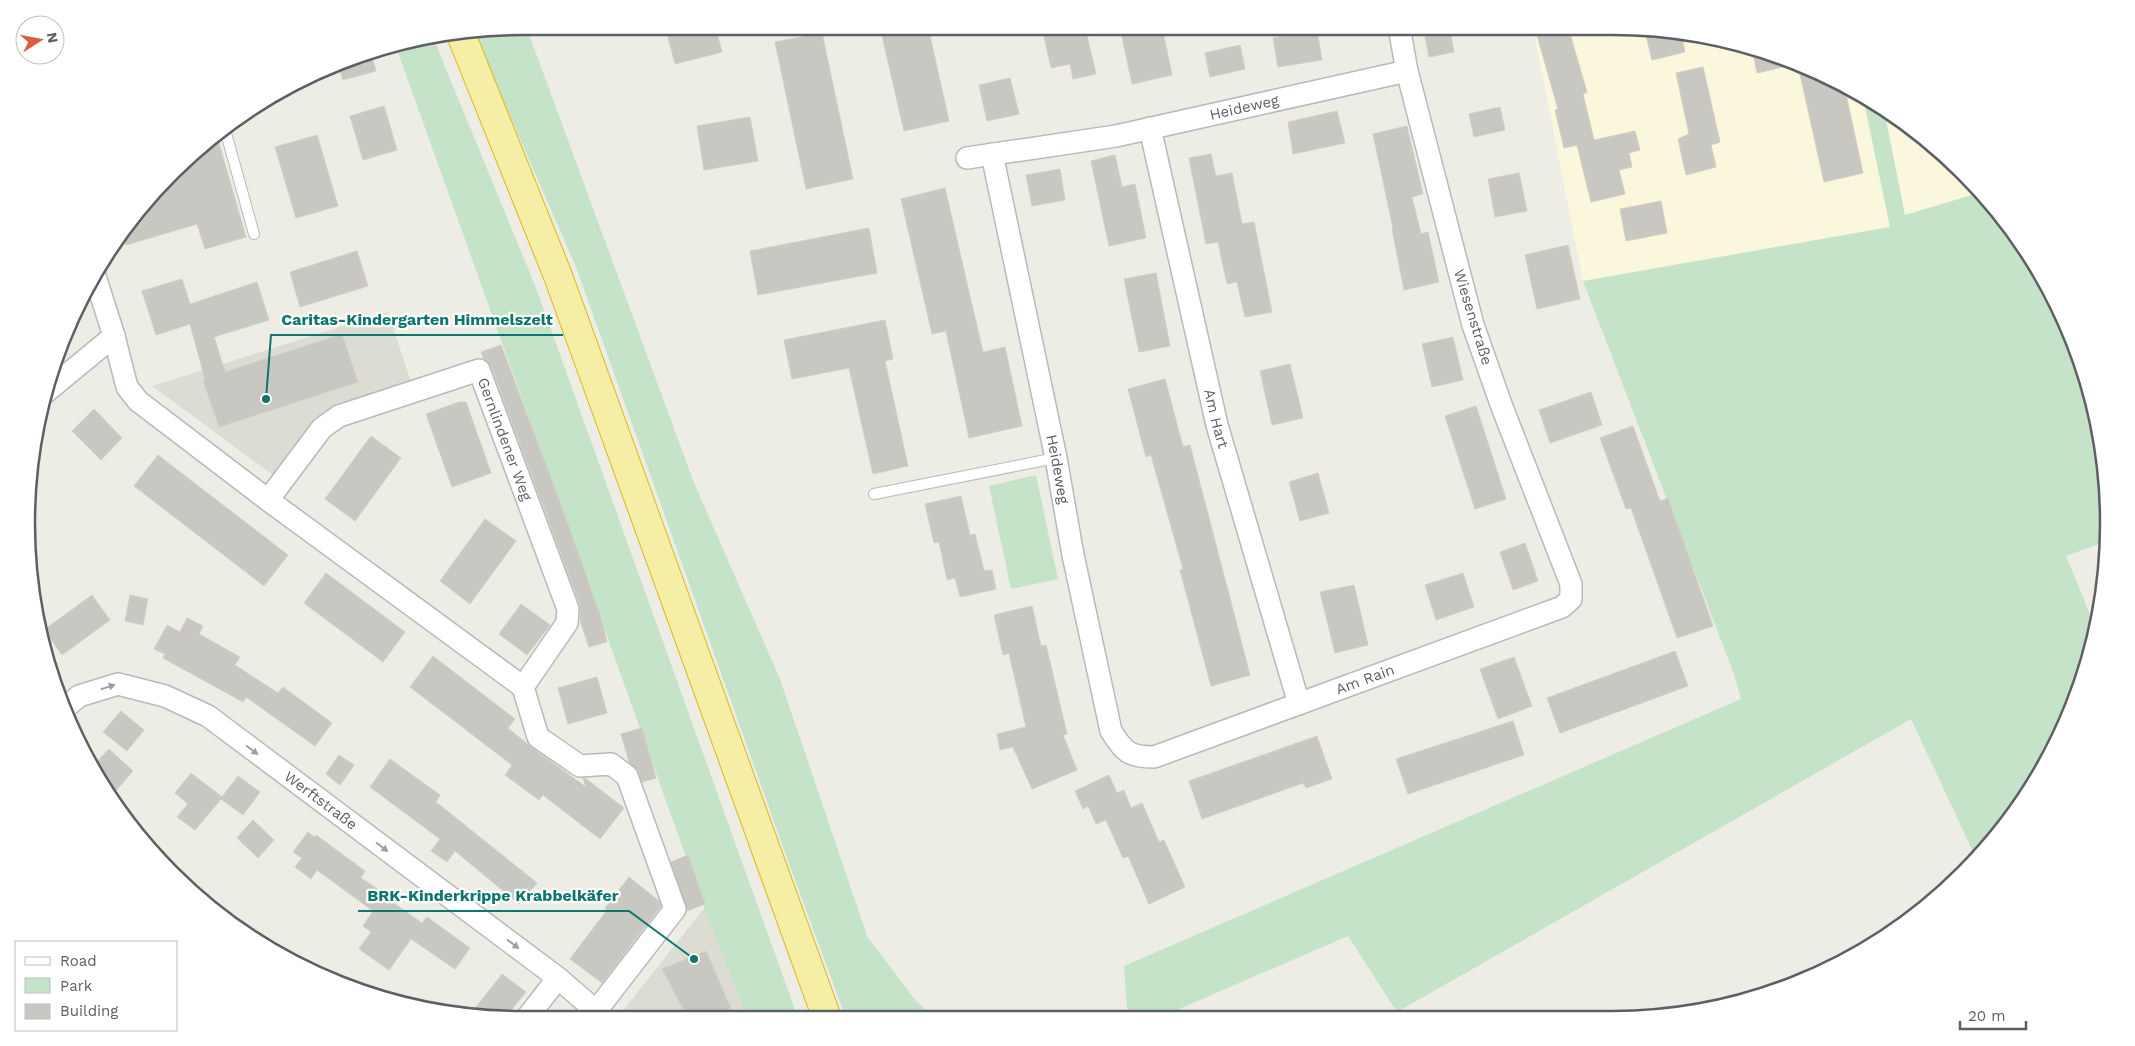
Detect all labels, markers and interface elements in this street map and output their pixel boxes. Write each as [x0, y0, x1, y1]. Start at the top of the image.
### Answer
north arrow [15, 15, 65, 65]
text: N [44, 31, 62, 44]
street label: Heideweg [1208, 91, 1281, 124]
street label: Wiesenstraße [1450, 267, 1496, 367]
callout: Caritas-Kindergarten Himmelszelt [271, 304, 563, 335]
text: Caritas-Kindergarten Himmelszelt [281, 310, 553, 329]
street label: Gernlindener Weg [474, 375, 536, 503]
street label: Am Hart [1200, 387, 1233, 451]
street label: Heideweg [1042, 433, 1073, 505]
street label: Am Rain [1333, 660, 1397, 698]
one-way arrow [100, 683, 115, 691]
one-way arrow [245, 744, 258, 755]
street label: Werftstraße [281, 767, 361, 834]
one-way arrow [375, 842, 389, 852]
callout: BRK-Kinderkrippe Krabbelkäfer [358, 880, 629, 911]
text: BRK-Kinderkrippe Krabbelkäfer [367, 886, 619, 905]
one-way arrow [506, 939, 519, 949]
legend [15, 941, 178, 1031]
text: Road [60, 952, 97, 970]
text: Park [60, 977, 93, 995]
scale bar [1960, 998, 2026, 1030]
text: Building [60, 1002, 118, 1020]
text: 20 m [1968, 1007, 2006, 1025]

